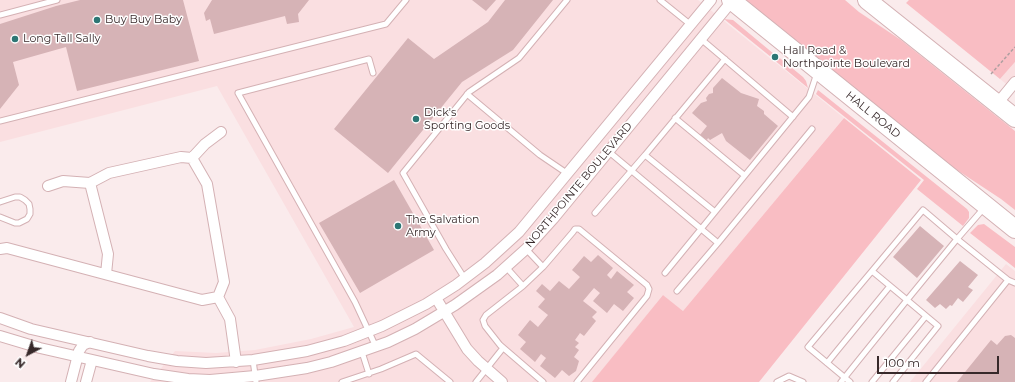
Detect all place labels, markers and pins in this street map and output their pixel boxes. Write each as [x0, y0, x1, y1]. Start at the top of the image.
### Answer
place label: Buy Buy Baby [105, 13, 182, 27]
marker: Buy Buy Baby [92, 15, 102, 25]
place label: Long Tall Sally [23, 32, 101, 46]
marker: Long Tall Sally [10, 34, 20, 44]
place label: Hall Road & Northpointe Boulevard [783, 44, 910, 70]
marker: Hall Road & Northpointe Boulevard [770, 52, 780, 62]
place label: Dick's Sporting Goods [424, 106, 510, 132]
marker: Dick's Sporting Goods [411, 114, 421, 124]
place label: The Salvation Army [406, 213, 479, 239]
marker: The Salvation Army [393, 221, 403, 231]

